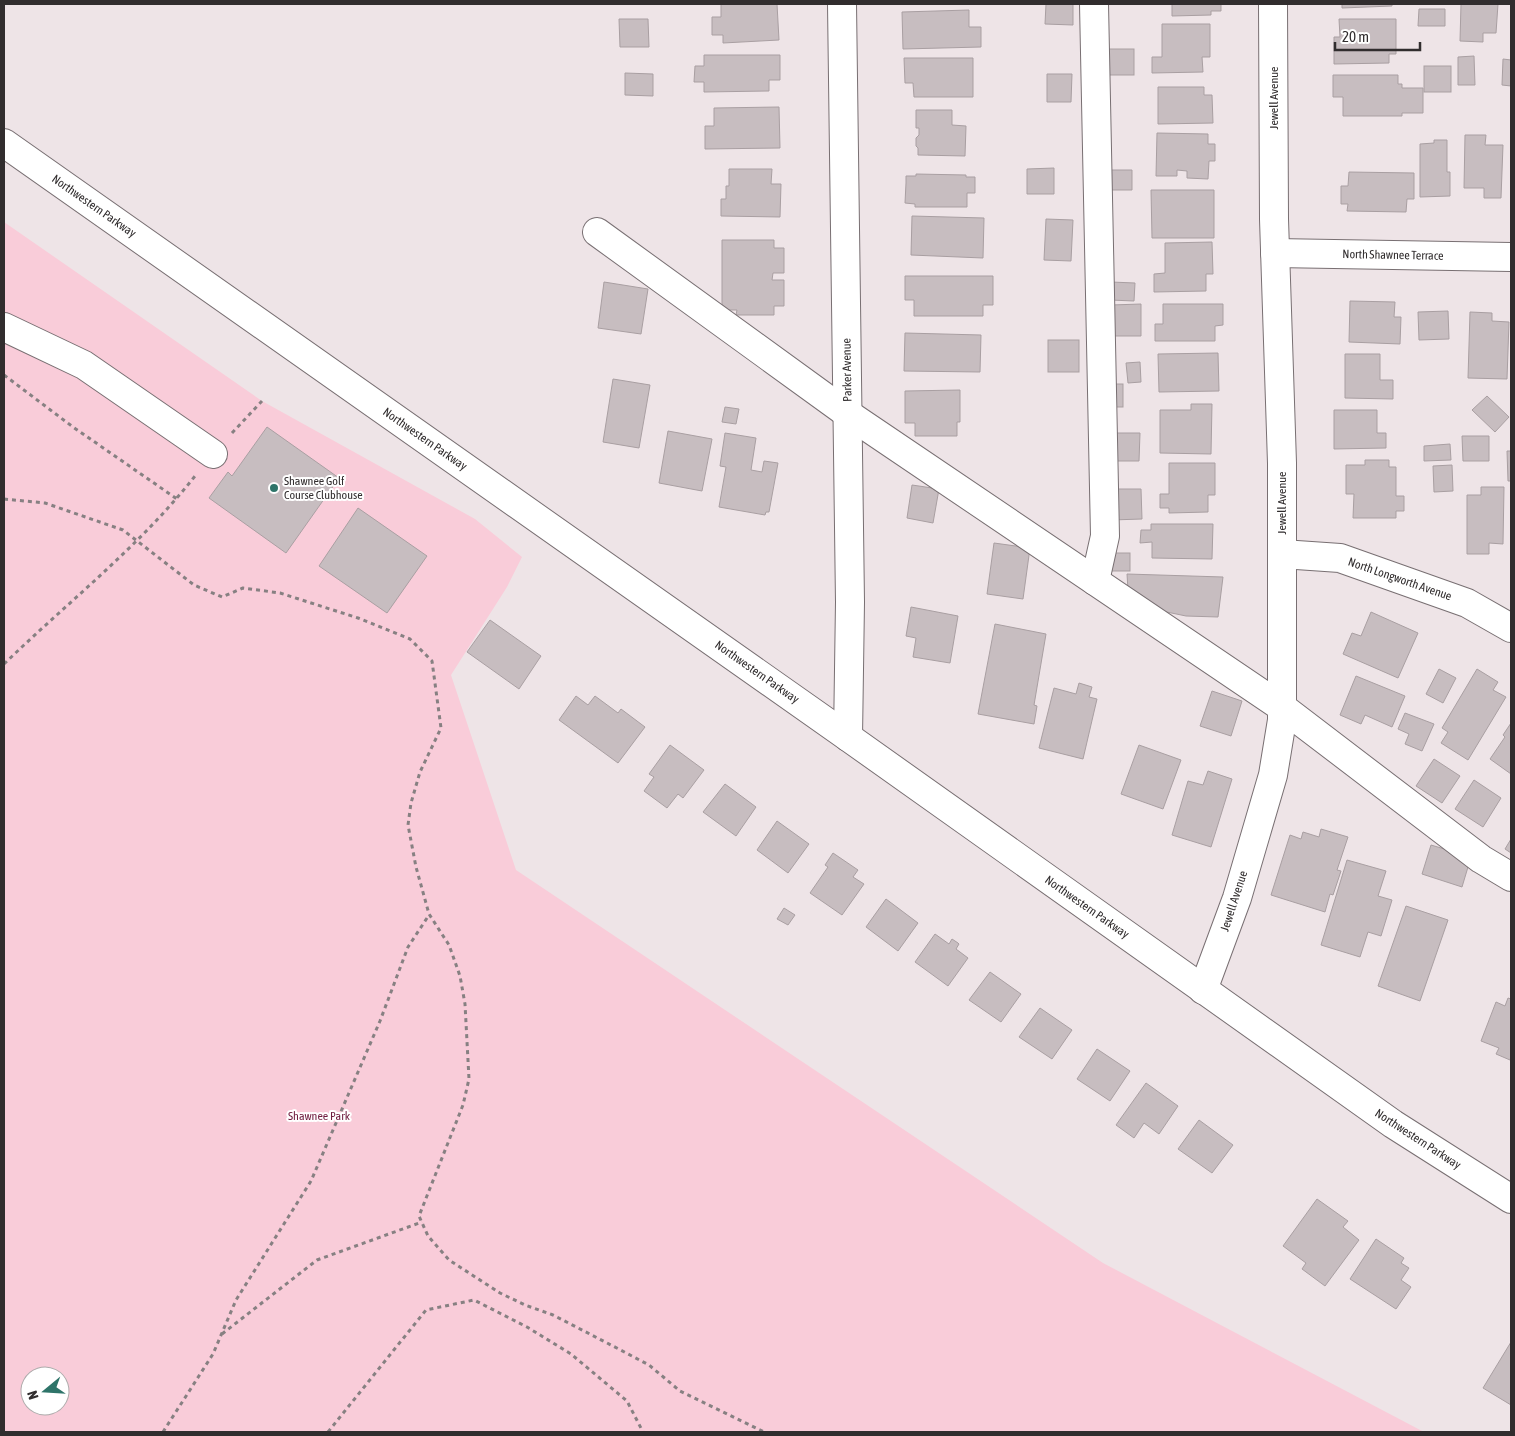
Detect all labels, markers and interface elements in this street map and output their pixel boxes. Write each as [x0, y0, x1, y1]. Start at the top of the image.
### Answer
scale bar [1335, 20, 1420, 52]
text: 20 m [1342, 28, 1369, 45]
street label: Jewell Avenue [1267, 67, 1281, 129]
street label: Northwestern Parkway [49, 172, 139, 240]
street label: North Shawnee Terrace [1342, 247, 1444, 263]
street label: Parker Avenue [839, 338, 855, 402]
street label: Northwestern Parkway [380, 405, 470, 473]
street label: Jewell Avenue [1275, 472, 1289, 534]
place label: Shawnee Golf Course Clubhouse [284, 474, 363, 502]
marker: Shawnee Golf Course Clubhouse [268, 482, 280, 494]
street label: North Longworth Avenue [1346, 555, 1454, 603]
street label: Northwestern Parkway [712, 638, 802, 706]
street label: Jewell Avenue [1218, 869, 1250, 933]
street label: Northwestern Parkway [1042, 873, 1132, 941]
street label: Northwestern Parkway [1372, 1106, 1464, 1172]
park label: Shawnee Park [288, 1109, 351, 1123]
north arrow [20, 1366, 70, 1416]
text: N [24, 1389, 42, 1401]

